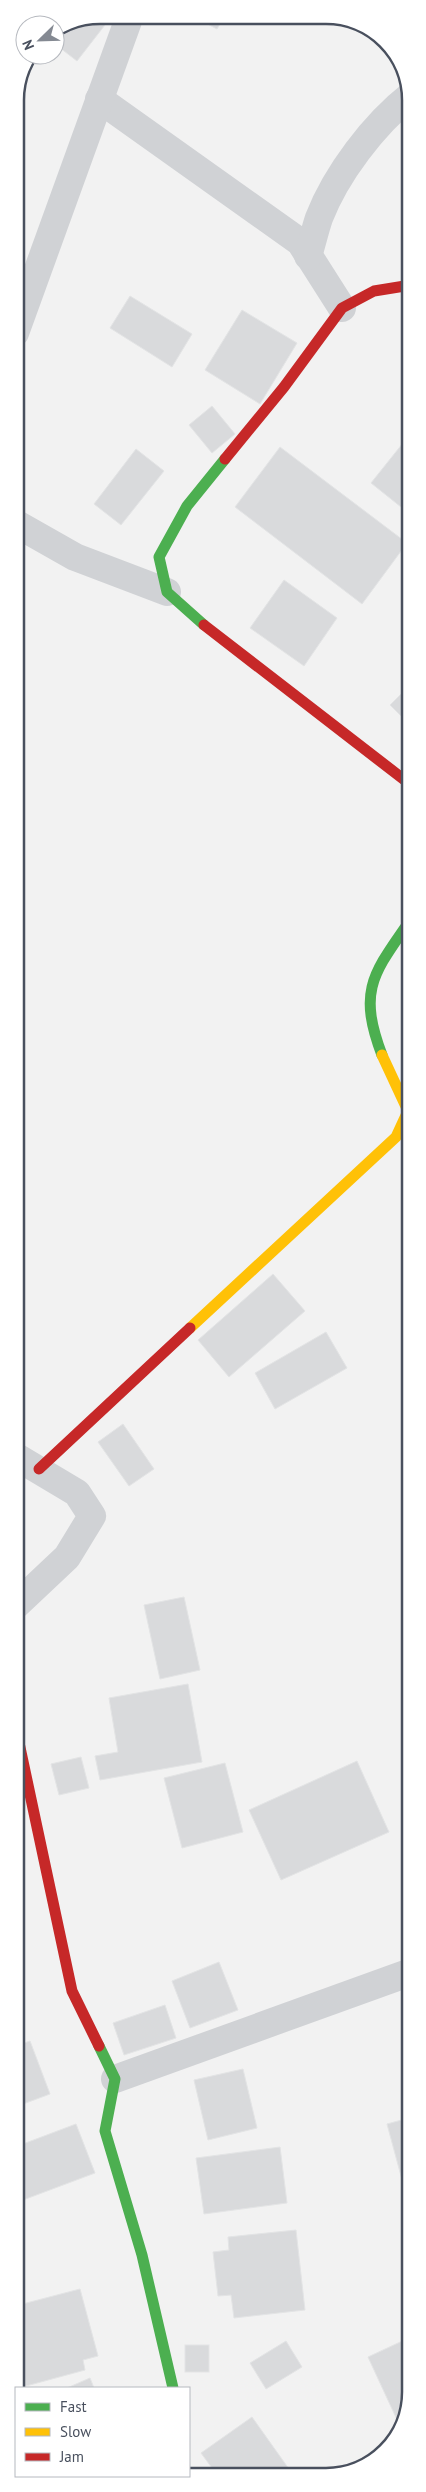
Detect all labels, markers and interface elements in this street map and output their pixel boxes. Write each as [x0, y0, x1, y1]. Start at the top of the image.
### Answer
north arrow [15, 15, 65, 65]
text: N [18, 37, 38, 53]
legend [15, 2387, 190, 2477]
text: Fast [60, 2397, 87, 2416]
text: Slow [60, 2422, 91, 2441]
text: Jam [59, 2447, 84, 2466]

